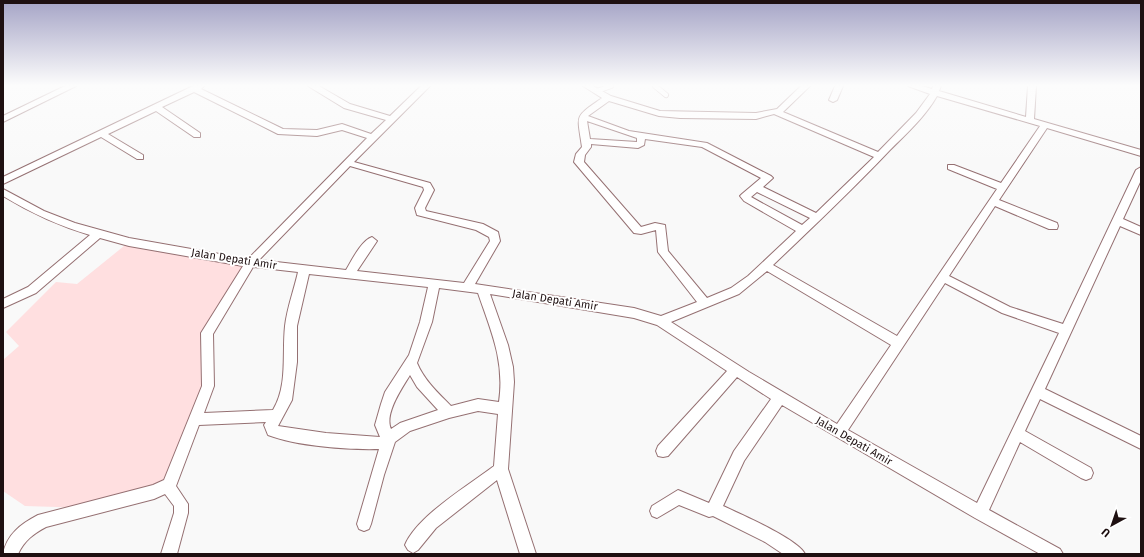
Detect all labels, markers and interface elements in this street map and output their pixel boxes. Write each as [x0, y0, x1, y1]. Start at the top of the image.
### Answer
street label: Jalan Depati Amir [190, 246, 278, 272]
street label: Jalan Depati Amir [511, 287, 599, 313]
street label: Jalan Depati Amir [813, 414, 895, 469]
north arrow [1092, 505, 1132, 545]
text: U [1099, 525, 1113, 540]

